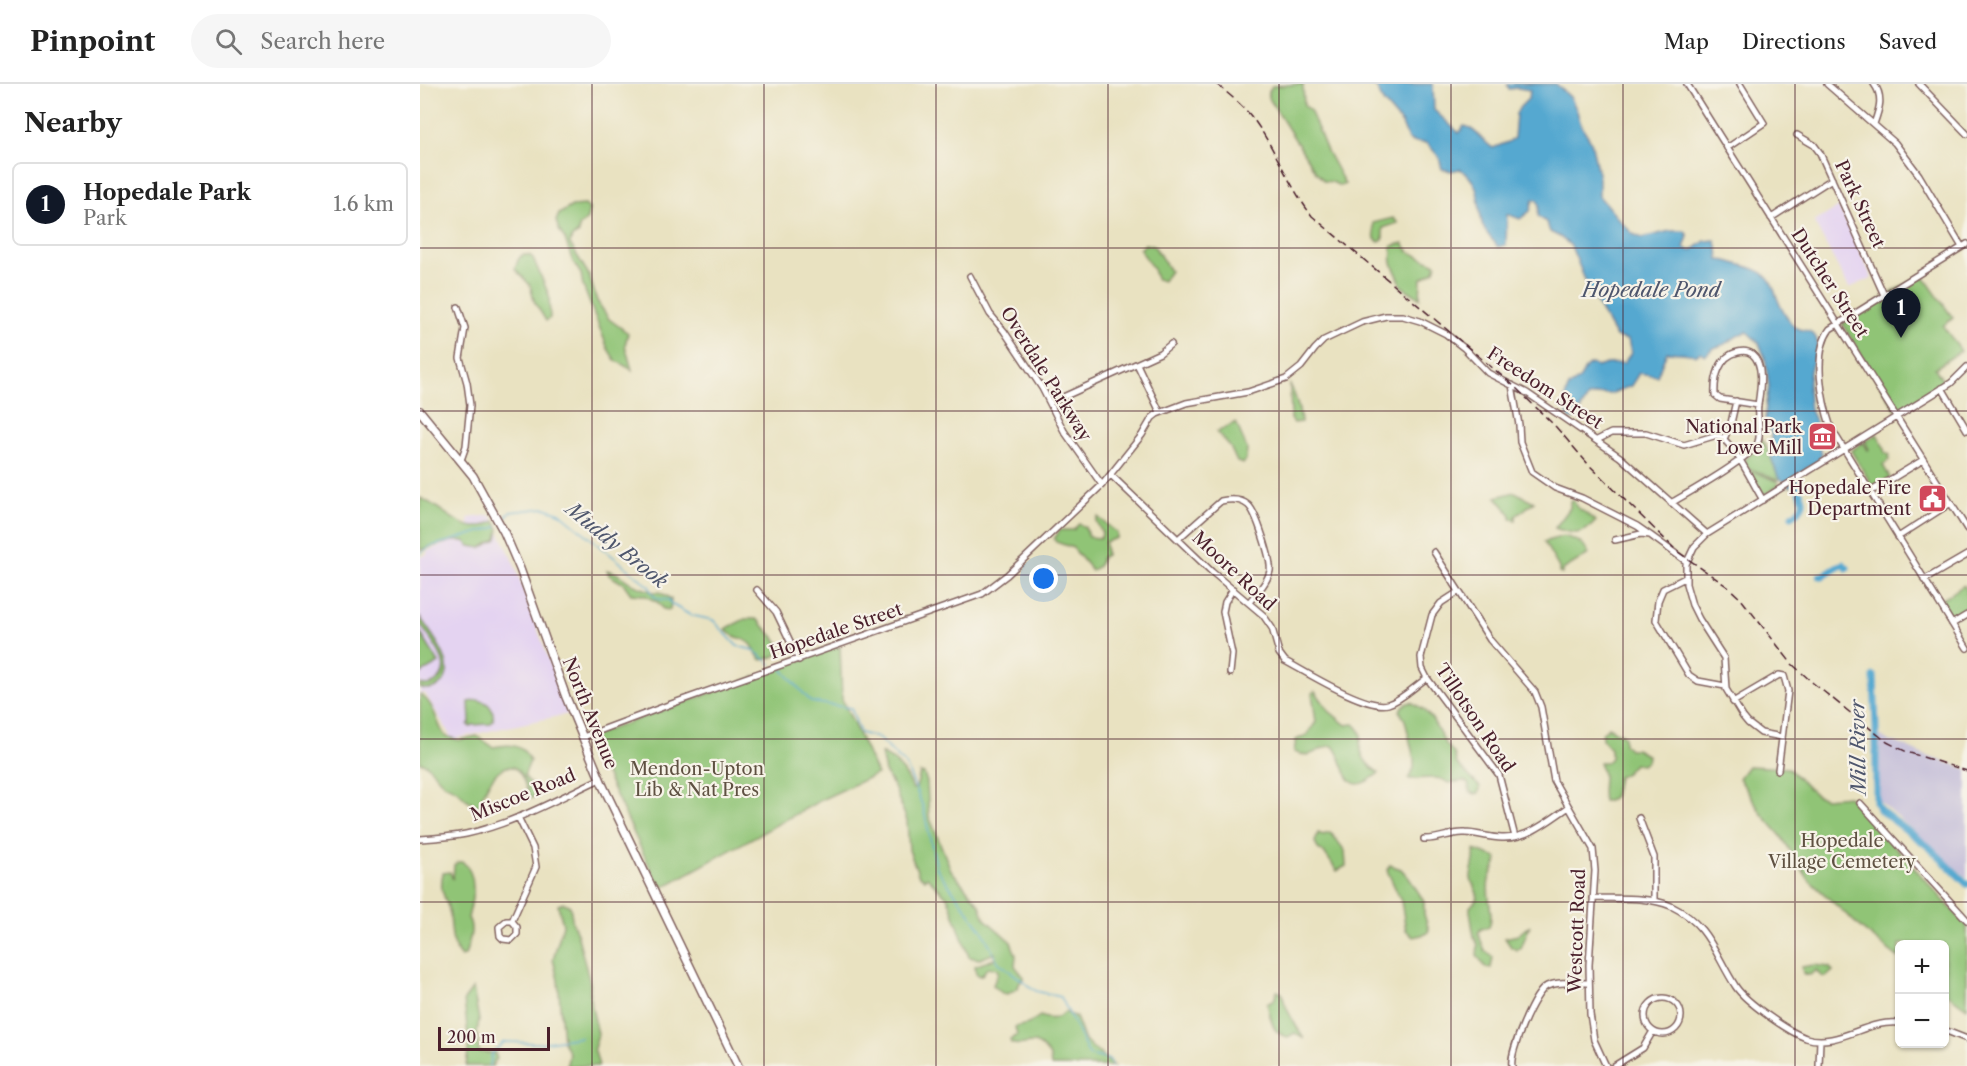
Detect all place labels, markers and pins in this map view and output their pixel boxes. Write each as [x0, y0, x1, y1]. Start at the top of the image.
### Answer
pin: 1 [1882, 288, 1920, 338]
place label: National Park Lowe Mill [1685, 416, 1804, 459]
museum icon: National Park Lowe Mill [1807, 421, 1839, 453]
place label: Hopedale Fire Department [1789, 477, 1912, 520]
public building icon: Hopedale Fire Department [1916, 482, 1948, 514]

